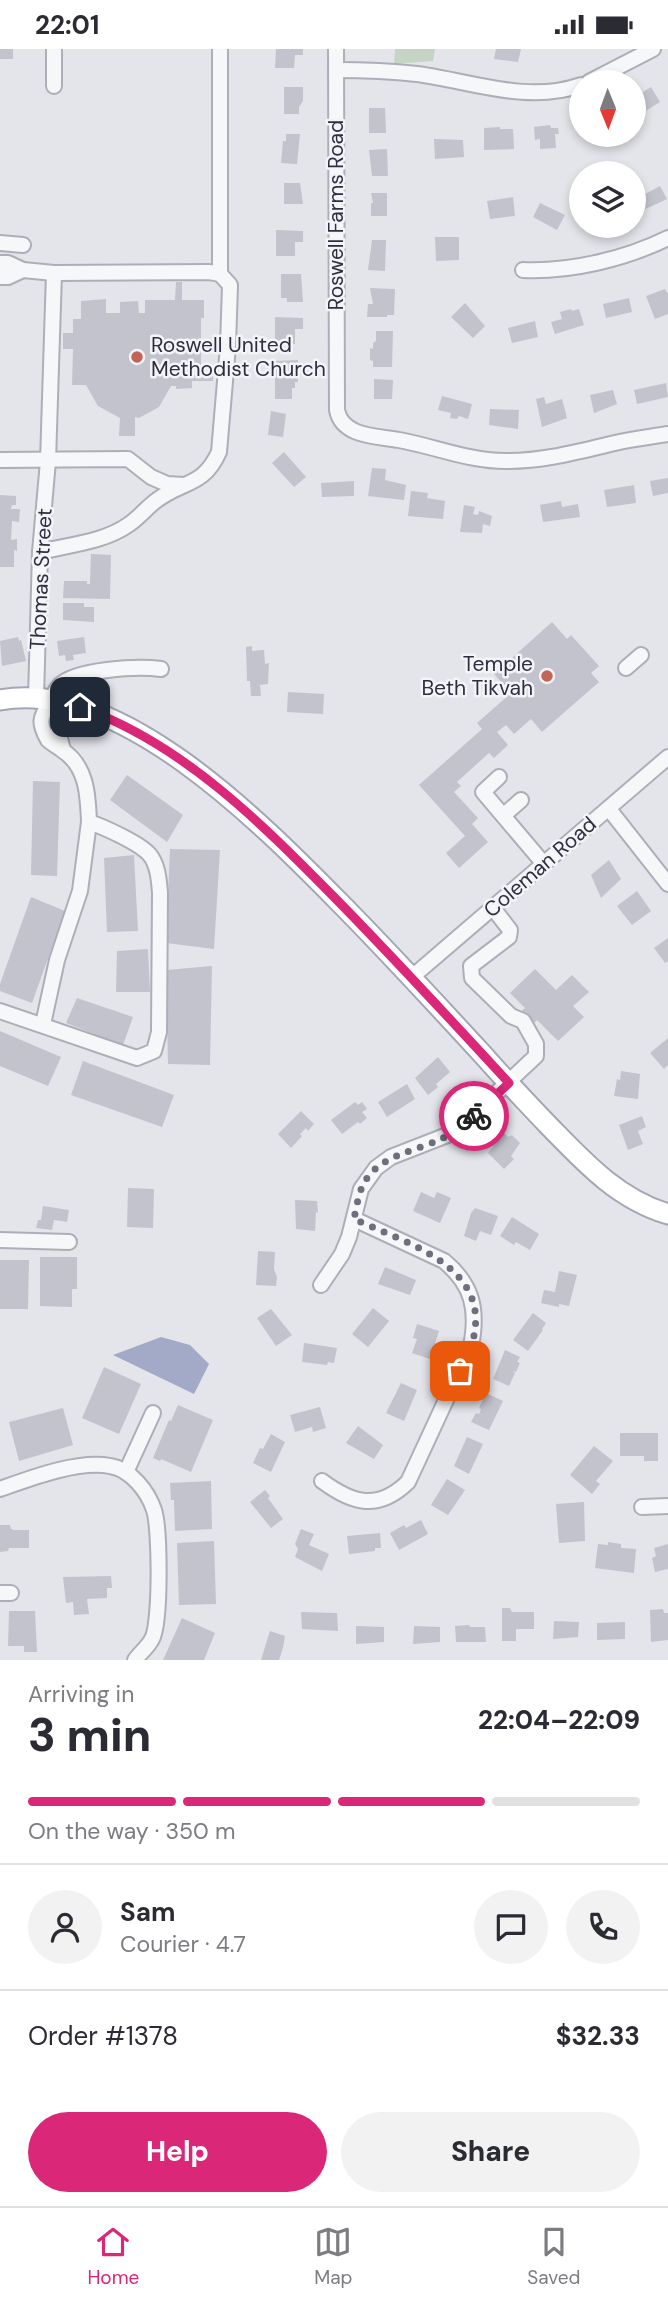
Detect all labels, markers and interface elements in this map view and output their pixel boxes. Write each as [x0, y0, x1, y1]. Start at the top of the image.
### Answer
text: 22:01 [35, 8, 99, 42]
north arrow [569, 70, 646, 147]
map controls [569, 70, 646, 238]
street label: Roswell Farms Road [322, 120, 350, 310]
button: layers [569, 161, 646, 238]
place label: Roswell United Methodist Church [151, 331, 326, 383]
marker: Roswell United Methodist Church [129, 349, 145, 365]
street label: Thomas Street [23, 507, 59, 651]
place label: Temple Beth Tikvah [421, 650, 533, 702]
marker: Temple Beth Tikvah [539, 668, 555, 684]
pin [50, 677, 110, 737]
icon: home [61, 688, 99, 726]
street label: Coleman Road [478, 810, 602, 924]
courier [439, 1081, 509, 1151]
icon: bike [455, 1097, 493, 1135]
pin [430, 1341, 490, 1401]
icon: bag [441, 1352, 479, 1390]
text: Arriving in [28, 1679, 134, 1709]
text: 22:04–22:09 [478, 1703, 640, 1737]
text: 3 min [28, 1705, 151, 1765]
text: On the way · 350 m [28, 1816, 235, 1846]
button: person [28, 1890, 102, 1964]
button: chat [474, 1890, 548, 1964]
button: phone [566, 1890, 640, 1964]
text: Sam [120, 1895, 175, 1929]
text: Courier · 4.7 [120, 1929, 246, 1959]
text: Order #1378 [28, 2019, 178, 2053]
text: $32.33 [556, 2019, 640, 2053]
button: Help [28, 2112, 327, 2192]
button: Share [341, 2112, 640, 2192]
tab: Home [87, 2223, 139, 2290]
tab: Map [314, 2223, 352, 2290]
tab: Saved [527, 2223, 581, 2290]

